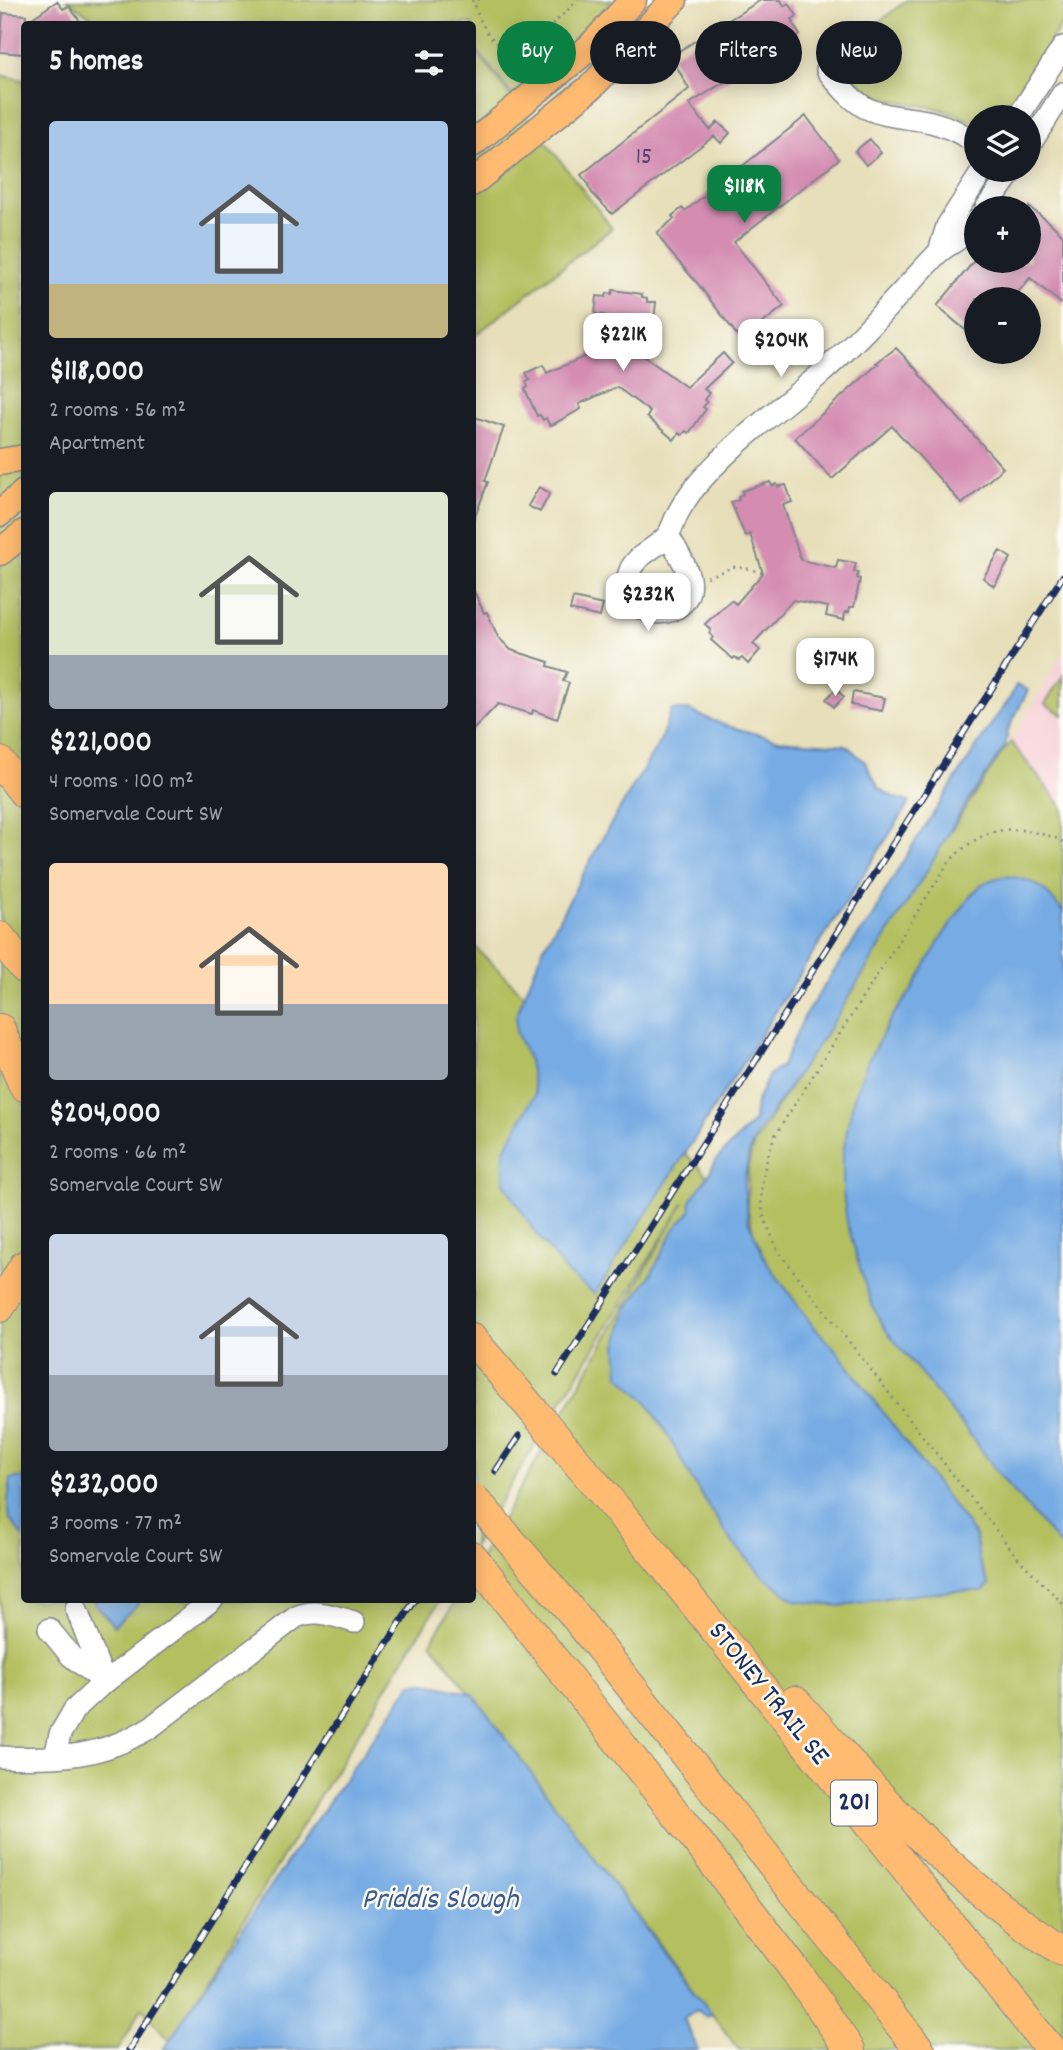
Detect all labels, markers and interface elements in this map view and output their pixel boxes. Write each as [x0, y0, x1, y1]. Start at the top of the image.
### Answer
chip: Buy [497, 21, 576, 84]
chip: Rent [590, 21, 681, 84]
chip: Filters [695, 21, 802, 84]
chip: New [816, 21, 902, 84]
text: 5 homes [49, 42, 143, 85]
icon: filters [410, 44, 448, 82]
map controls [964, 105, 1041, 364]
button: layers [964, 105, 1041, 182]
house number: 15 [636, 141, 652, 175]
icon: home [186, 166, 312, 292]
pin: $118K [695, 166, 793, 225]
text: $118K [723, 171, 765, 204]
button: + [964, 196, 1041, 273]
button: − [964, 287, 1041, 364]
pin: $221K [574, 314, 672, 373]
text: $221K [599, 319, 647, 352]
pin: $204K [732, 320, 830, 379]
text: $204K [754, 325, 808, 358]
text: $118,000 [49, 352, 144, 395]
text: 2 rooms · 56 m² [49, 395, 186, 428]
text: Apartment [49, 428, 145, 461]
icon: home [186, 537, 312, 663]
pin: $232K [599, 574, 697, 633]
text: $232K [622, 579, 674, 612]
pin: $174K [786, 638, 884, 698]
text: $174K [812, 644, 858, 677]
text: $221,000 [49, 723, 152, 766]
text: 4 rooms · 100 m² [49, 766, 194, 799]
text: Somervale Court SW [49, 799, 222, 832]
icon: home [186, 908, 312, 1034]
text: $204,000 [49, 1094, 161, 1137]
text: 2 rooms · 66 m² [49, 1137, 187, 1170]
text: Somervale Court SW [49, 1170, 222, 1203]
icon: home [186, 1279, 312, 1405]
text: $232,000 [49, 1465, 159, 1508]
text: 3 rooms · 77 m² [49, 1508, 182, 1541]
text: Somervale Court SW [49, 1541, 222, 1574]
street label: STONEY TRAIL SE [697, 1615, 838, 1776]
road number: 201 [831, 1780, 877, 1826]
water label: Priddis Slough [362, 1880, 520, 1923]

